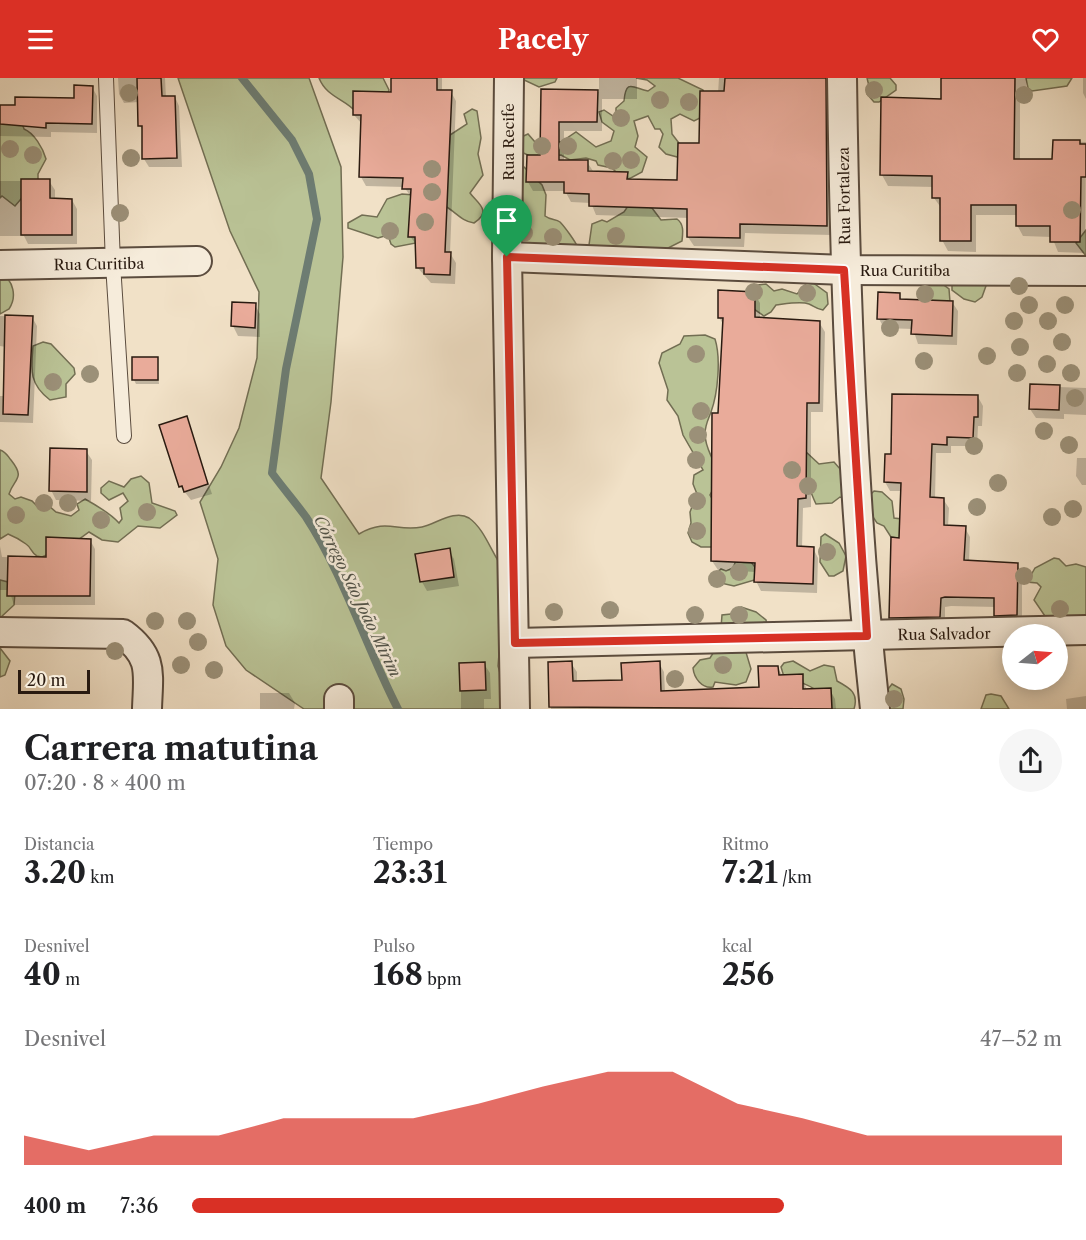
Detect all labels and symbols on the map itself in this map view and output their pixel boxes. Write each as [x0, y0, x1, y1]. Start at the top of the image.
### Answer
street label: Rua Recife [499, 103, 518, 181]
street label: Rua Fortaleza [834, 147, 854, 245]
pin [481, 195, 532, 257]
street label: Rua Curitiba [54, 254, 144, 274]
street label: Rua Curitiba [860, 261, 950, 280]
water label: Córrego São João Mirim [310, 512, 406, 680]
street label: Rua Salvador [897, 624, 991, 644]
north arrow [1002, 624, 1068, 690]
scale bar [18, 667, 90, 694]

